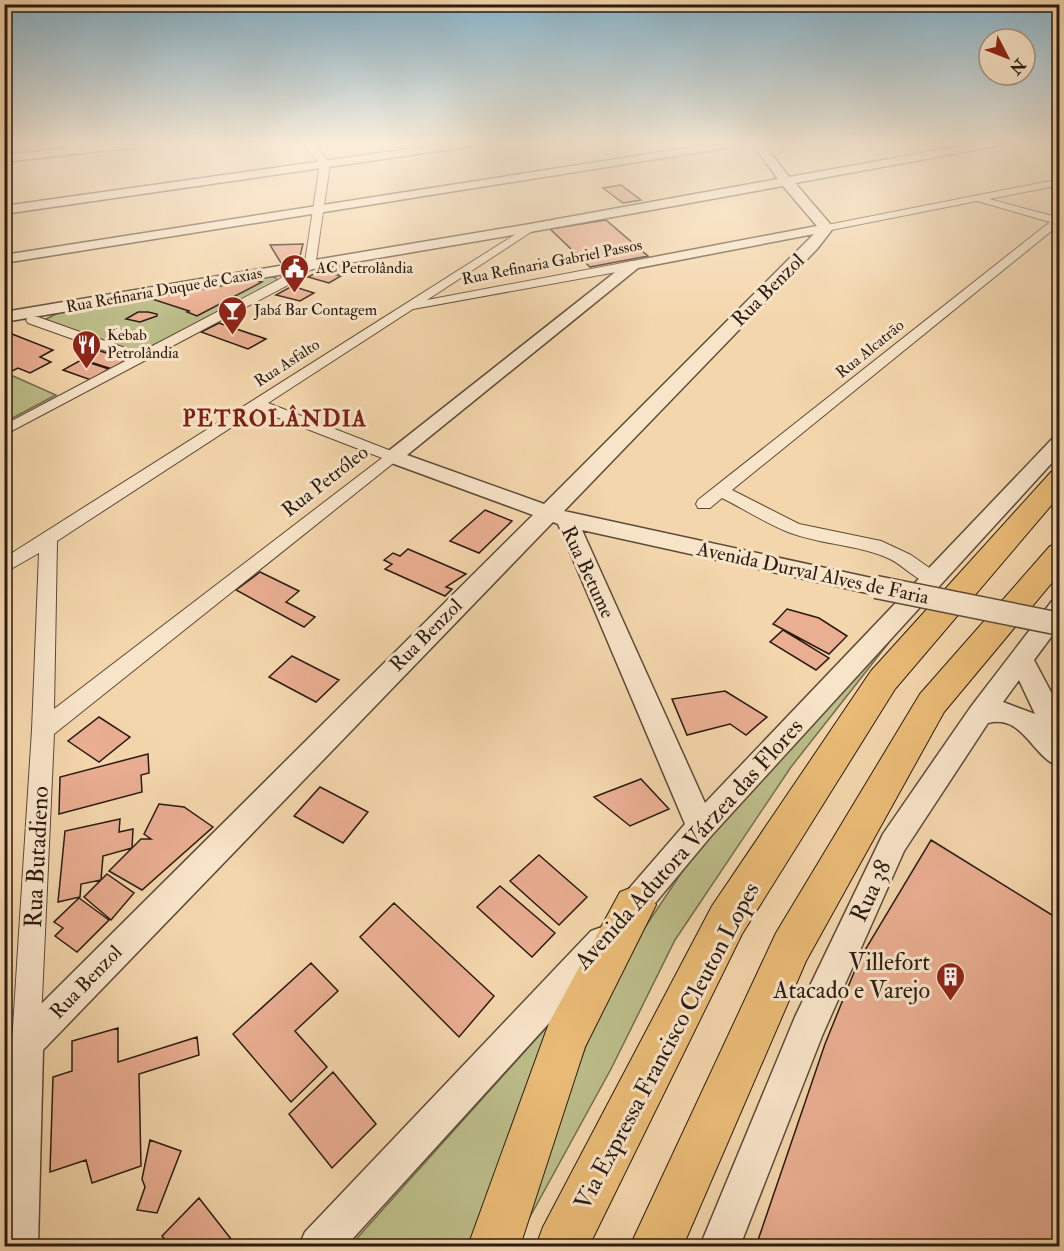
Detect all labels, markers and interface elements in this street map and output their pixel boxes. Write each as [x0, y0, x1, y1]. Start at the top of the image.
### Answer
north arrow [977, 27, 1037, 87]
text: N [1005, 54, 1030, 79]
street label: Rua Refinaria Gabriel Passos [460, 235, 644, 289]
street label: Rua Benzol [726, 248, 810, 332]
public building icon: AC Petrolândia [279, 252, 311, 294]
place label: AC Petrolândia [315, 258, 413, 278]
street label: Rua Refinaria Duque de Caxias [64, 263, 264, 317]
bar icon: Jabá Bar Contagem [217, 294, 249, 336]
place label: Jabá Bar Contagem [253, 300, 378, 321]
street label: Rua Alcatrão [832, 315, 908, 383]
place label: Kebab Petrolândia [107, 325, 179, 363]
restaurant icon: Kebab Petrolândia [70, 328, 102, 370]
street label: Rua Asfalto [251, 334, 324, 391]
district label: PETROLÂNDIA [182, 404, 368, 433]
street label: Rua Petróleo [277, 439, 373, 523]
street label: Rua Betume [556, 522, 620, 622]
street label: Avenida Durval Alves de Faria [694, 536, 932, 610]
street label: Rua Benzol [384, 593, 468, 677]
street label: Avenida Adutora Várzea das Flores [567, 712, 810, 977]
street label: Rua Butadieno [18, 785, 56, 929]
street label: Rua 38 [843, 855, 899, 927]
street label: Via Expressa Francisco Cleuton Lopes [567, 877, 767, 1215]
street label: Rua Benzol [45, 940, 127, 1024]
place label: Villefort Atacado e Varejo [772, 947, 930, 1006]
building icon: Villefort Atacado e Varejo [935, 960, 967, 1002]

